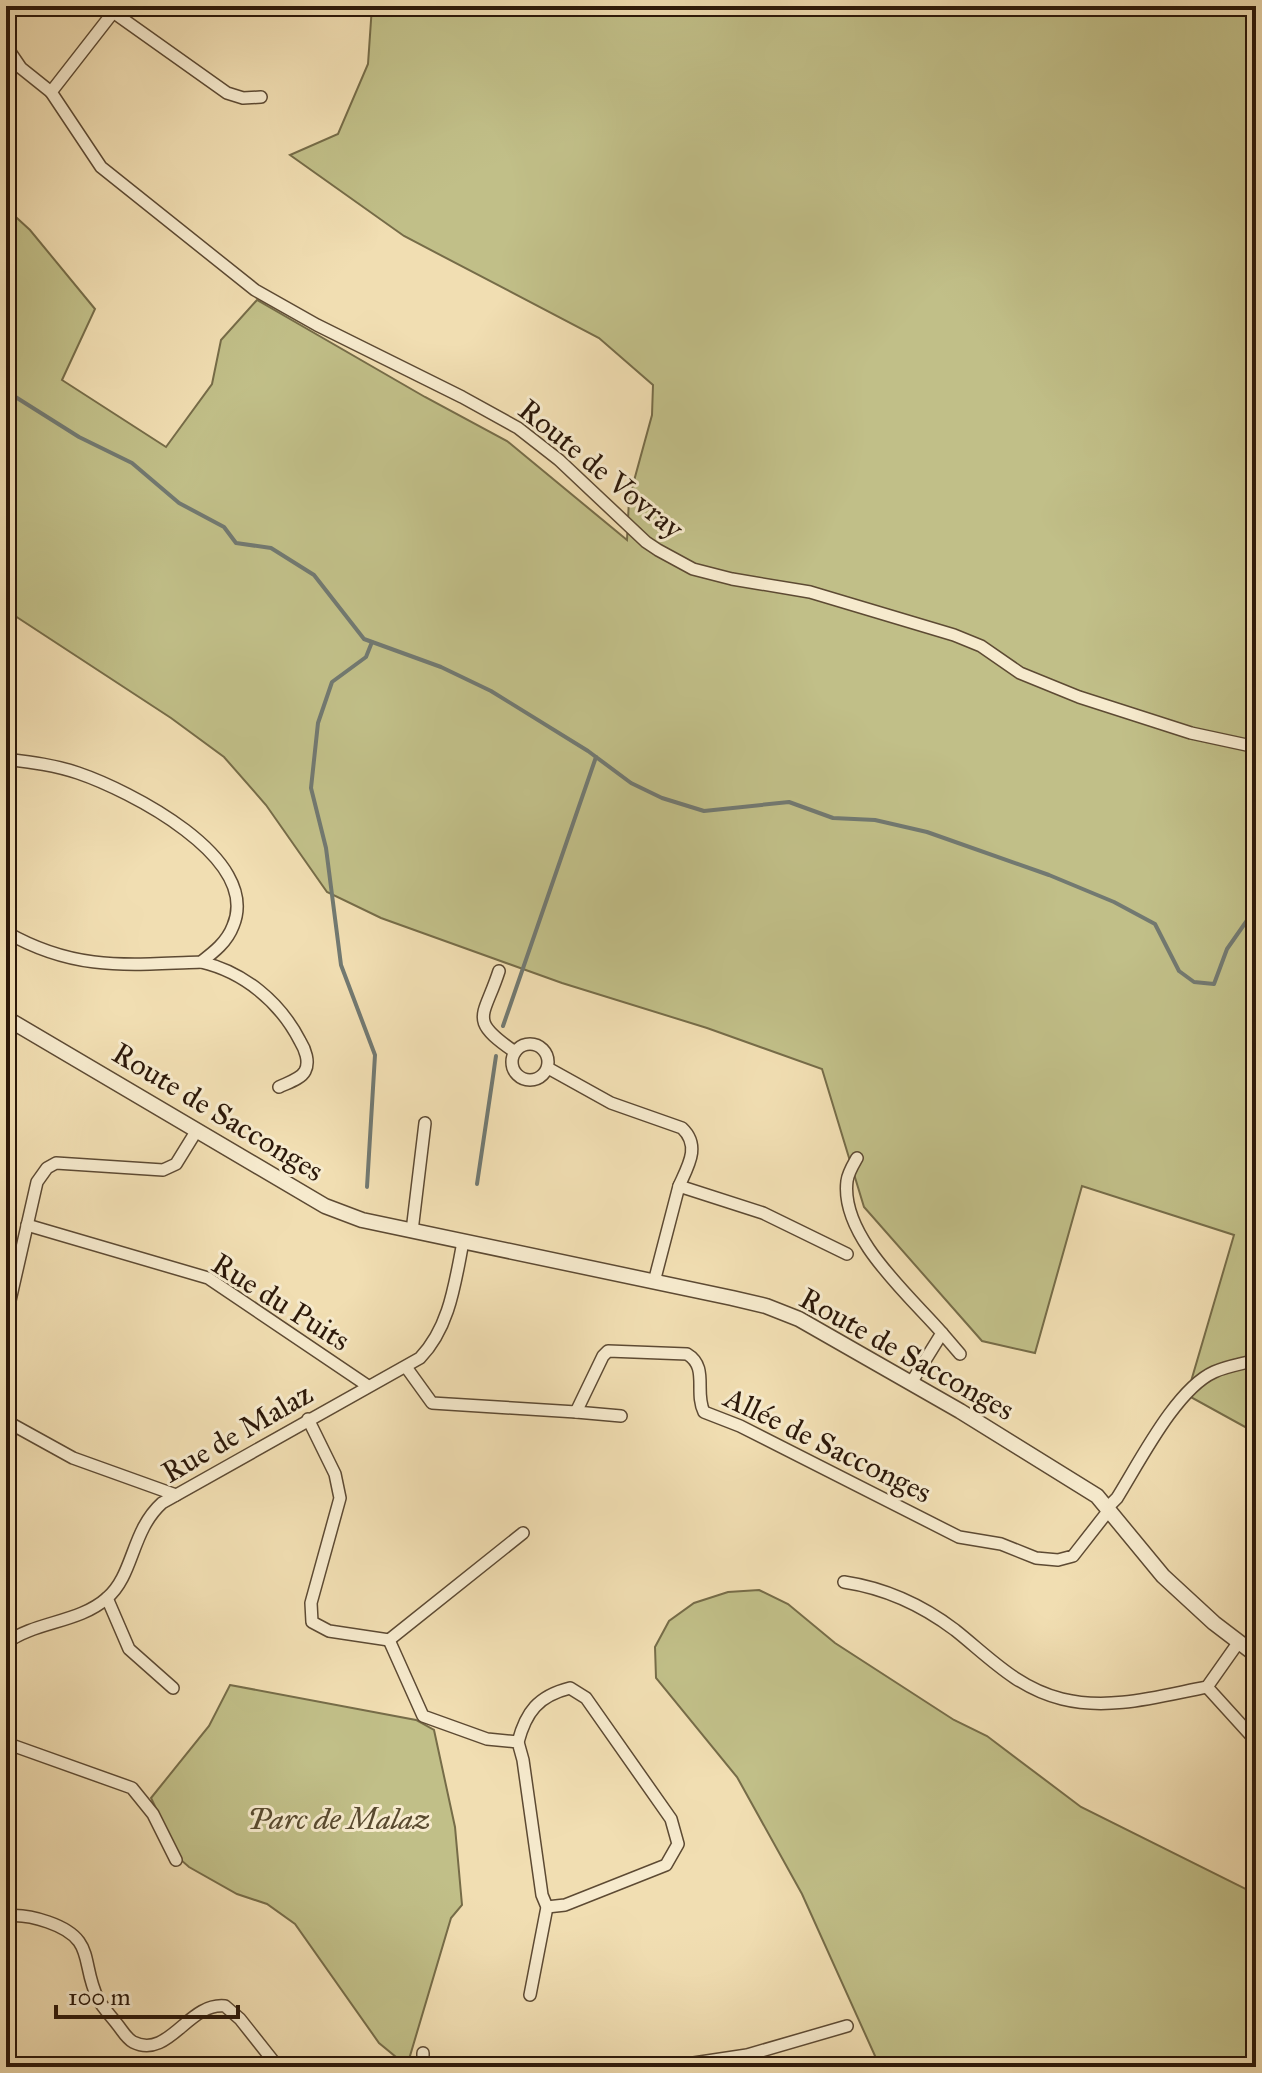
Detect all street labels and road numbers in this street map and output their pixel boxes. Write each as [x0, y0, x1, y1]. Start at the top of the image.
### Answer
street label: Route de Vovray [511, 392, 691, 547]
street label: Route de Sacconges [106, 1035, 330, 1189]
street label: Rue du Puits [205, 1245, 357, 1359]
street label: Route de Sacconges [793, 1280, 1021, 1428]
street label: Rue de Malaz [155, 1375, 319, 1491]
street label: Allée de Sacconges [717, 1378, 937, 1511]

